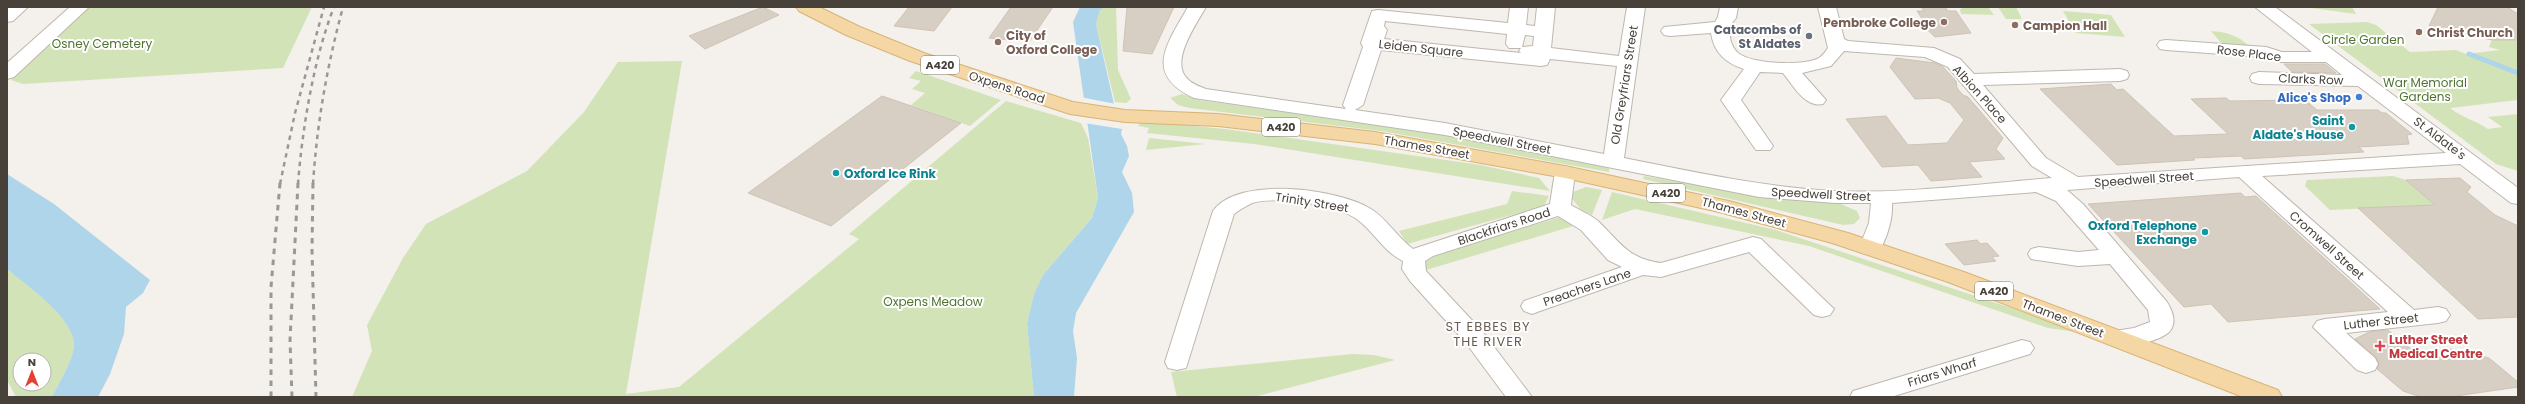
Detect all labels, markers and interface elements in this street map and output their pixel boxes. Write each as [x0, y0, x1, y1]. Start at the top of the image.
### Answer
place label: Pembroke College [1823, 14, 1937, 31]
marker: Pembroke College [1939, 17, 1949, 27]
place label: Campion Hall [2023, 17, 2107, 34]
marker: Campion Hall [2010, 20, 2020, 30]
place label: Catacombs of St Aldates [1714, 21, 1802, 52]
street label: Old Greyfriars Street [1606, 24, 1642, 146]
place label: Christ Church [2427, 24, 2513, 41]
place label: City of Oxford College [1006, 27, 1098, 58]
marker: Christ Church [2414, 27, 2424, 37]
marker: Catacombs of St Aldates [1804, 31, 1814, 41]
park label: Circle Garden [2322, 31, 2404, 48]
park label: Osney Cemetery [52, 35, 152, 52]
street label: Leiden Square [1378, 35, 1464, 61]
marker: City of Oxford College [993, 37, 1003, 47]
street label: Rose Place [2216, 41, 2282, 65]
road number: A420 [921, 56, 959, 74]
street label: Albion Place [1949, 61, 2011, 127]
street label: Oxpens Road [967, 67, 1047, 107]
street label: Clarks Row [2278, 69, 2344, 89]
park label: War Memorial Gardens [2383, 74, 2467, 105]
place label: Alice's Shop [2277, 89, 2351, 106]
marker: Alice's Shop [2354, 92, 2364, 102]
place label: Saint Aldate's House [2253, 112, 2345, 143]
street label: St Aldate's [2410, 113, 2470, 163]
road number: A420 [1262, 118, 1300, 136]
street label: Speedwell Street [1451, 122, 1553, 158]
marker: Saint Aldate's House [2347, 122, 2357, 132]
street label: Thames Street [1383, 131, 1471, 163]
place label: Oxford Ice Rink [844, 165, 936, 182]
street label: Speedwell Street [2094, 167, 2194, 191]
marker: Oxford Ice Rink [831, 168, 841, 178]
street label: Speedwell Street [1771, 183, 1871, 205]
road number: A420 [1647, 184, 1685, 202]
street label: Trinity Street [1274, 188, 1350, 216]
street label: Thames Street [1700, 193, 1788, 231]
street label: Blackfriars Road [1455, 203, 1553, 249]
street label: Cromwell Street [2286, 207, 2368, 283]
place label: Oxford Telephone Exchange [2088, 217, 2198, 248]
marker: Oxford Telephone Exchange [2200, 227, 2210, 237]
street label: Preachers Lane [1541, 264, 1633, 310]
road number: A420 [1975, 282, 2013, 300]
park label: Oxpens Meadow [883, 293, 983, 310]
street label: Thames Street [2019, 295, 2107, 341]
street label: Luther Street [2343, 309, 2419, 333]
district label: ST EBBES BY THE RIVER [1445, 317, 1531, 351]
place label: Luther Street Medical Centre [2389, 331, 2483, 362]
marker: Luther Street Medical Centre [2374, 340, 2386, 352]
north arrow [12, 352, 52, 392]
street label: Friars Wharf [1905, 353, 1979, 391]
text: N [28, 354, 36, 370]

